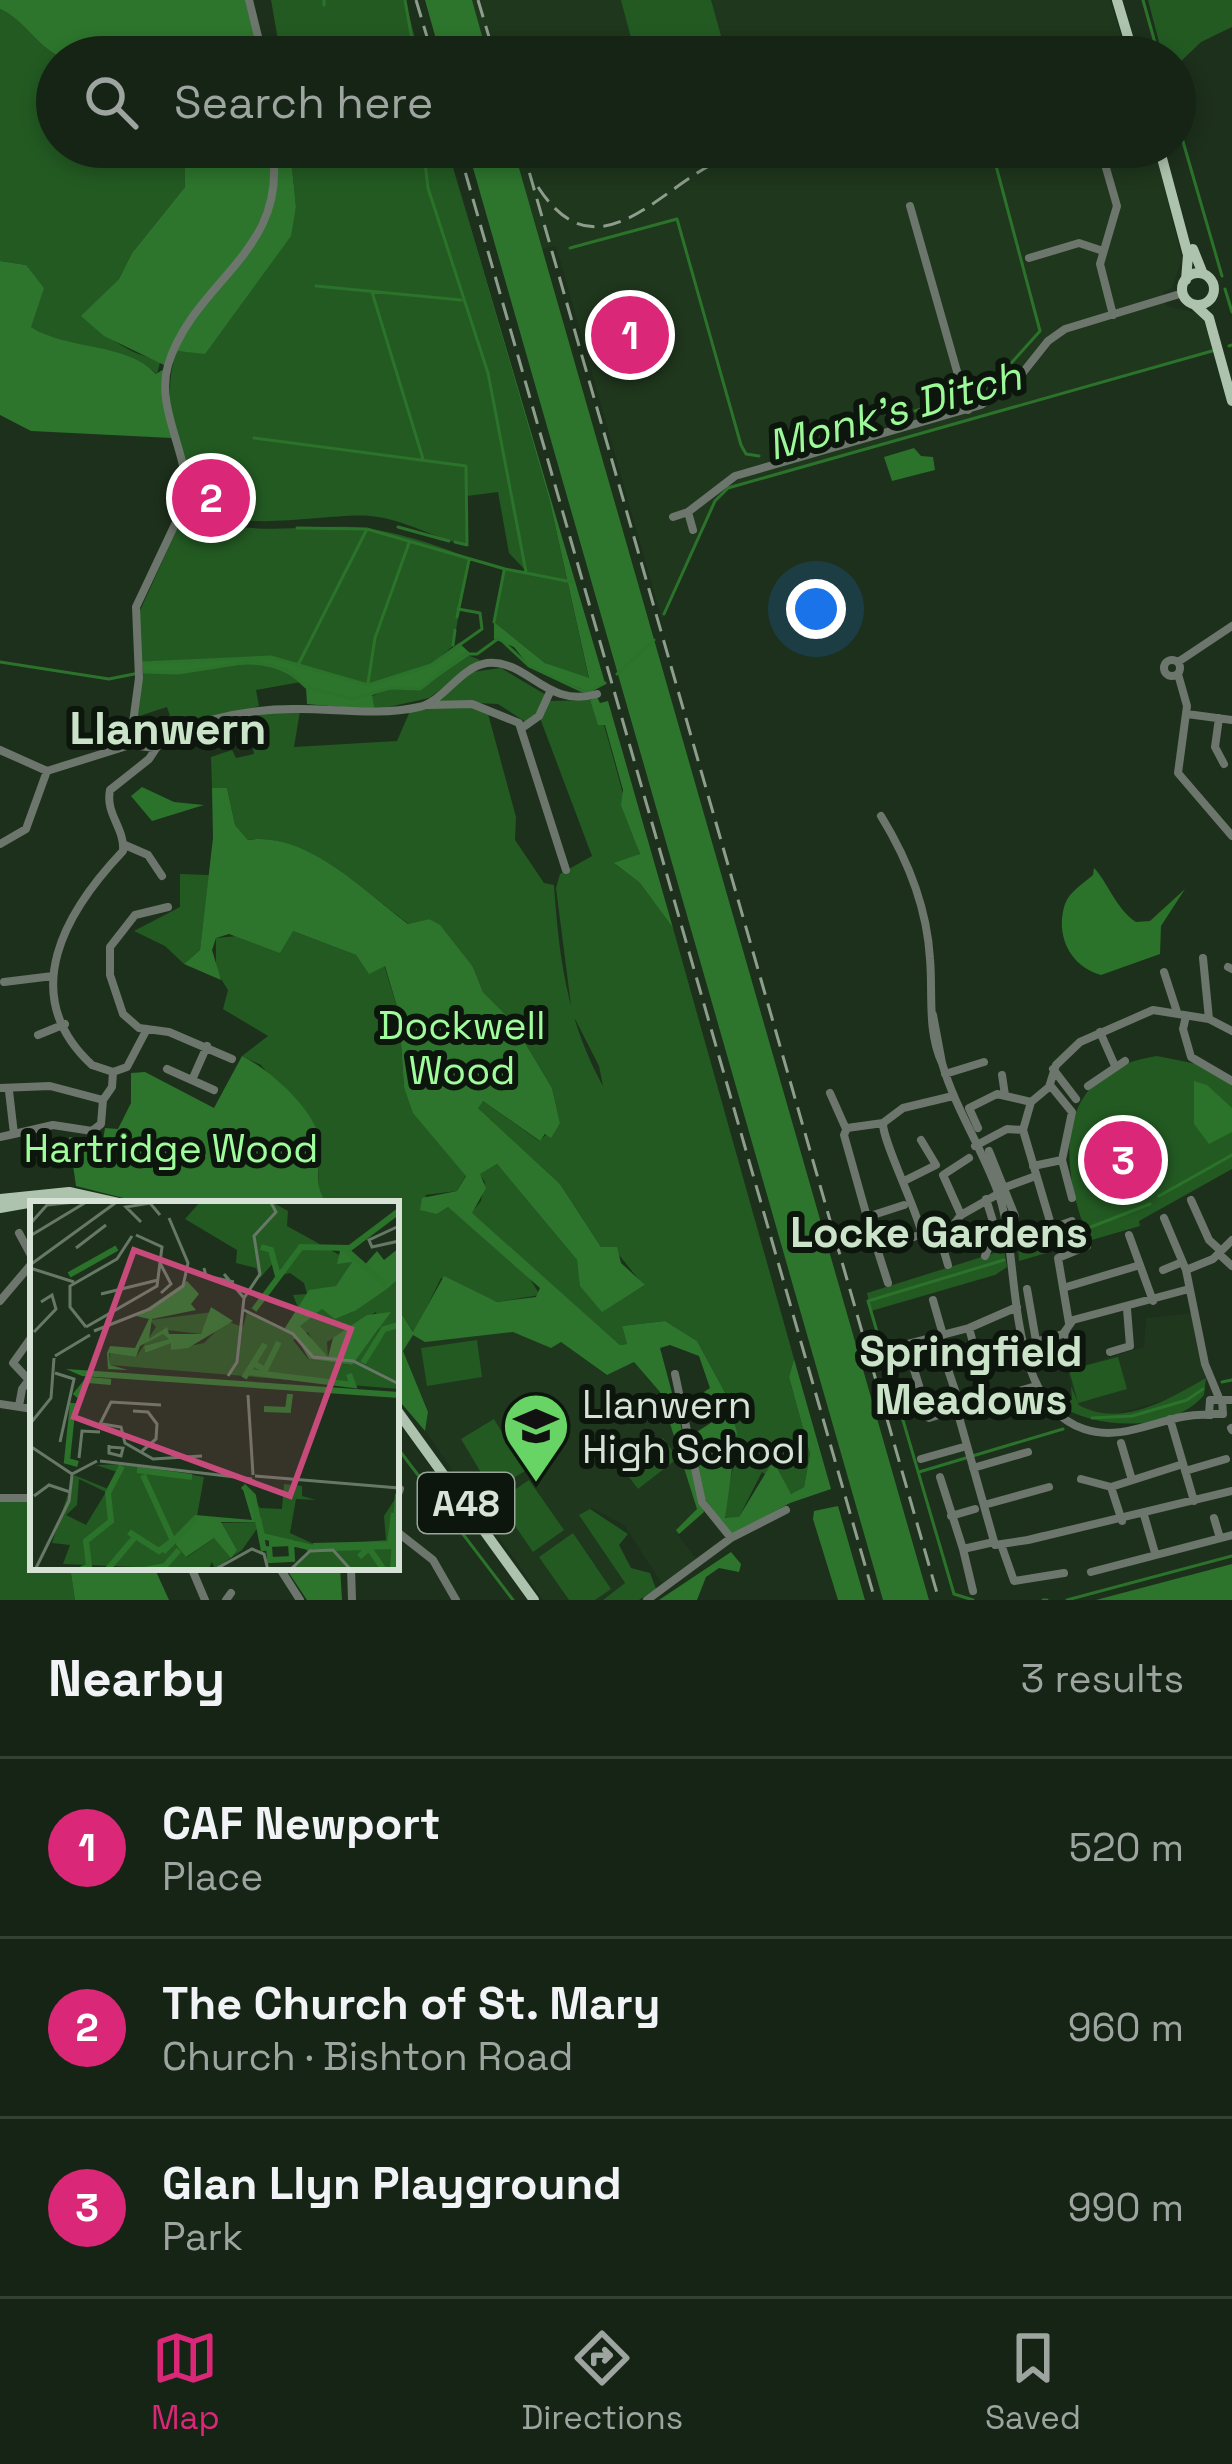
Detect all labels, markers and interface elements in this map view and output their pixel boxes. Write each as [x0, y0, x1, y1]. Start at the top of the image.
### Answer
search box [36, 36, 1196, 168]
icon: search [78, 69, 144, 135]
text: Search here [174, 74, 433, 131]
pin: 1 [591, 290, 669, 380]
water label: Monk's Ditch [761, 349, 1028, 472]
pin: 2 [172, 453, 250, 543]
your location [786, 579, 846, 639]
district label: Llanwern [70, 700, 266, 757]
park label: Dockwell Wood [378, 1001, 546, 1095]
pin: 3 [1084, 1115, 1162, 1205]
park label: Hartridge Wood [24, 1124, 318, 1173]
inset map [30, 1201, 399, 1570]
district label: Locke Gardens [790, 1206, 1088, 1259]
district label: Springfield Meadows [859, 1325, 1083, 1426]
place label: Llanwern High School [582, 1380, 805, 1474]
school or university icon: Llanwern High School [501, 1391, 571, 1485]
road number: A48 [418, 1473, 514, 1533]
text: Nearby [48, 1646, 225, 1711]
text: 3 results [1021, 1654, 1184, 1703]
text: CAF Newport [162, 1795, 441, 1852]
text: 1 [78, 1823, 96, 1872]
text: 520 m [1069, 1823, 1184, 1872]
text: Place [162, 1852, 263, 1901]
text: The Church of St. Mary [162, 1975, 661, 2032]
text: 2 [75, 2003, 99, 2052]
text: 960 m [1068, 2003, 1184, 2052]
text: Church · Bishton Road [162, 2032, 573, 2081]
text: Glan Llyn Playground [162, 2155, 622, 2212]
text: 3 [75, 2183, 99, 2232]
text: 990 m [1068, 2183, 1184, 2232]
text: Park [162, 2212, 243, 2261]
tab: Map [151, 2325, 220, 2439]
tab: Directions [521, 2325, 683, 2439]
tab: Saved [985, 2325, 1081, 2439]

